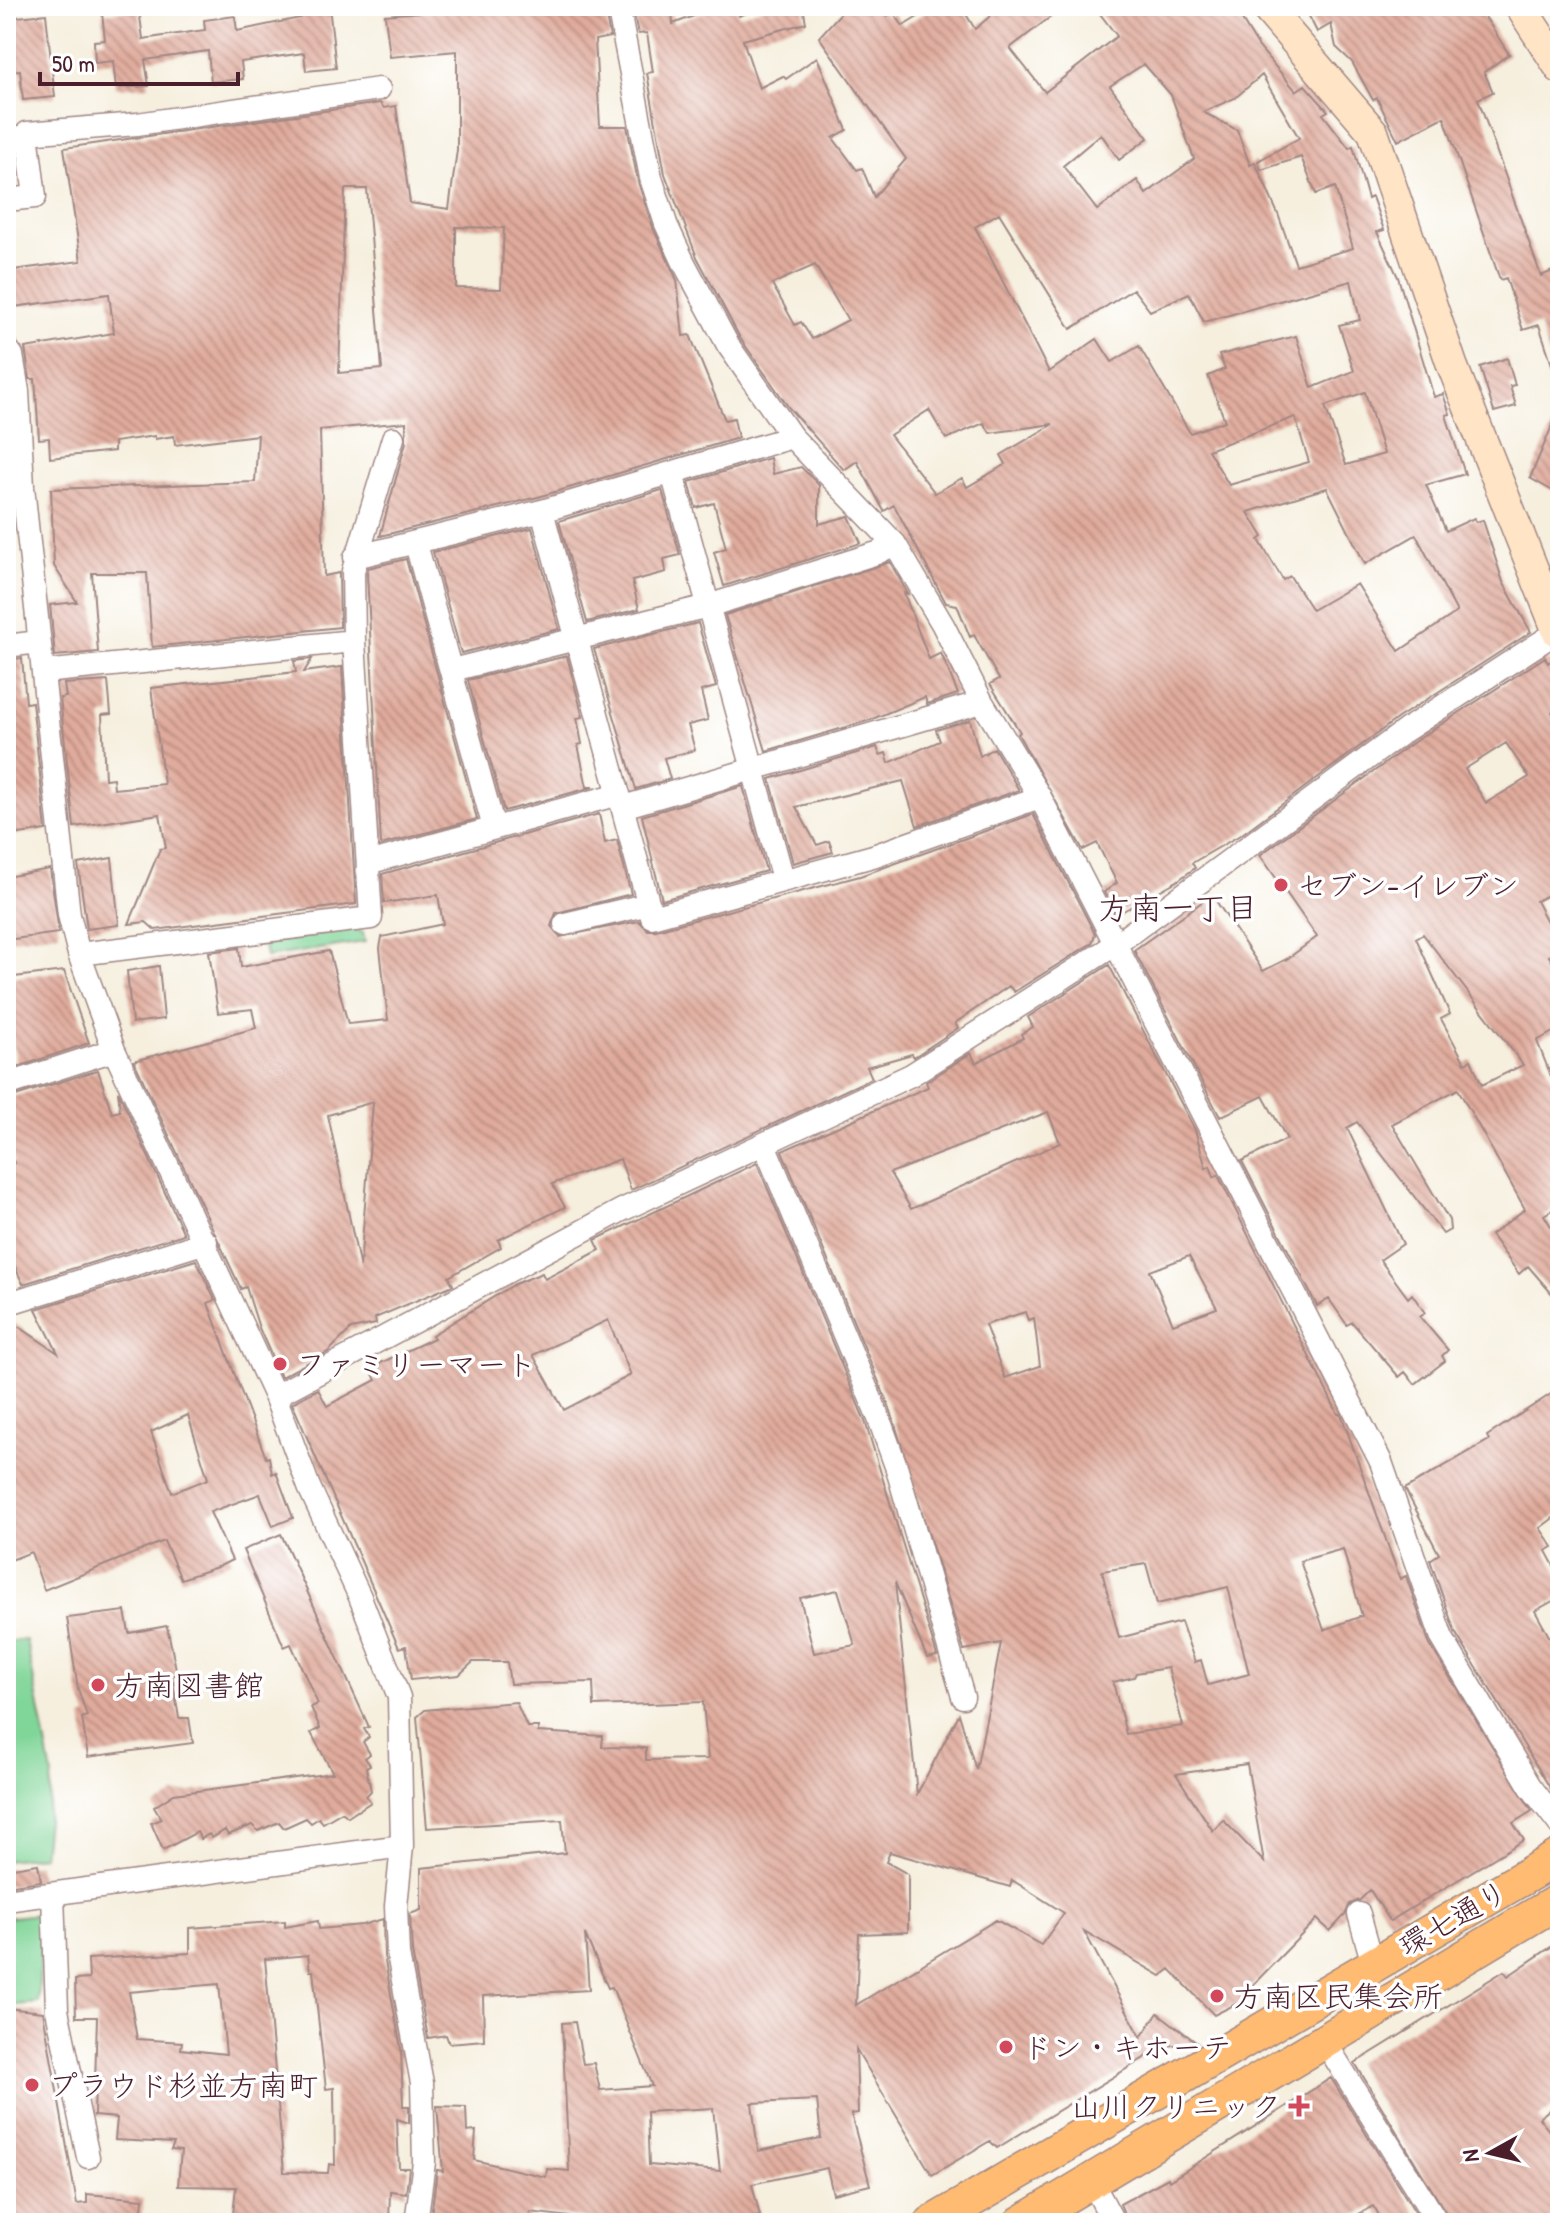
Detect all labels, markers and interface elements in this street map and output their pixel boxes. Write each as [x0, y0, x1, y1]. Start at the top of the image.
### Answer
scale bar [40, 36, 238, 86]
text: 50 m [52, 47, 95, 79]
place label: セブン-イレブン [1297, 865, 1519, 905]
marker: セブン-イレブン [1272, 876, 1290, 894]
district label: 方南一丁目 [1098, 886, 1258, 929]
place label: ファミリーマート [296, 1344, 537, 1384]
marker: ファミリーマート [271, 1355, 289, 1373]
place label: 方南図書館 [114, 1665, 264, 1705]
marker: 方南図書館 [89, 1676, 107, 1694]
street label: 環七通り [1391, 1871, 1515, 1965]
place label: 方南区民集会所 [1233, 1976, 1443, 2016]
marker: 方南区民集会所 [1208, 1987, 1226, 2005]
place label: ドン・キホーテ [1022, 2027, 1232, 2067]
marker: ドン・キホーテ [997, 2038, 1015, 2056]
place label: プラウド杉並方南町 [48, 2065, 318, 2105]
marker: プラウド杉並方南町 [23, 2076, 41, 2094]
place label: 山川クリニック [1071, 2086, 1281, 2126]
marker: 山川クリニック [1288, 2095, 1310, 2117]
north arrow [1450, 2113, 1530, 2193]
text: N [1454, 2148, 1486, 2164]

